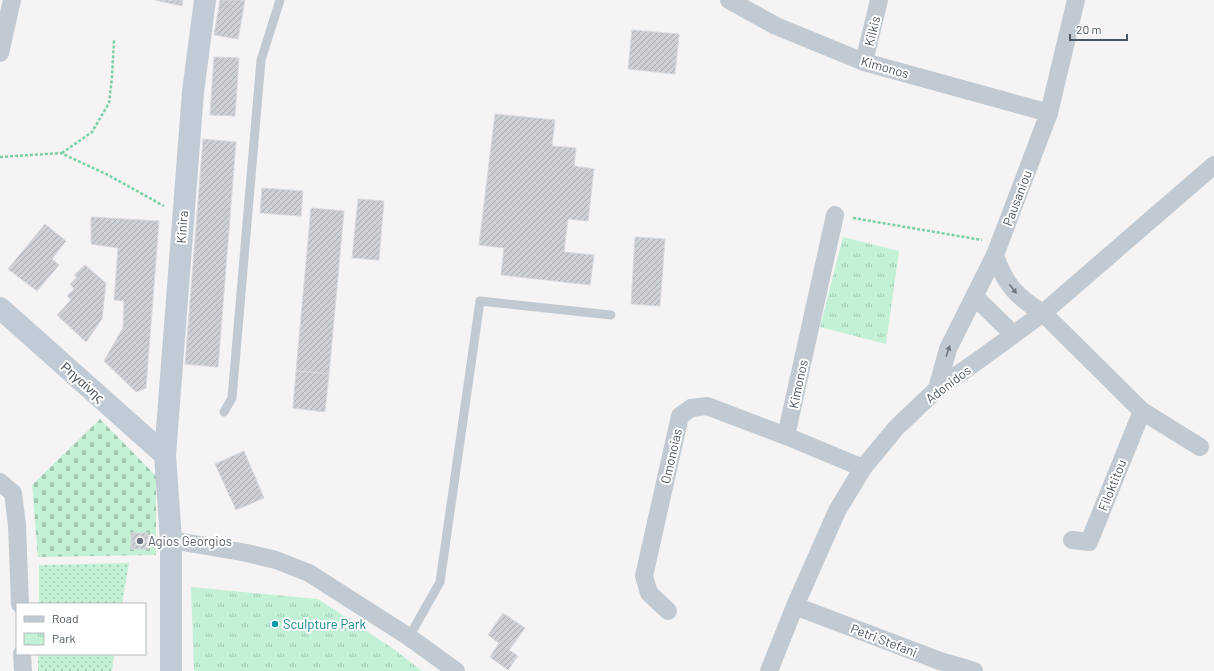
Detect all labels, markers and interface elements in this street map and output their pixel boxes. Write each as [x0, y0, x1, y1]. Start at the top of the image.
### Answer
street label: Kilkis [861, 14, 883, 48]
scale bar [1070, 16, 1127, 42]
text: 20 m [1076, 22, 1102, 36]
street label: Kimonos [859, 53, 911, 81]
street label: Pausaniou [999, 168, 1035, 228]
street label: Kinira [173, 210, 191, 244]
one-way arrow [1008, 284, 1017, 295]
one-way arrow [945, 345, 951, 357]
street label: Ρηγαίνης [58, 358, 108, 406]
street label: Kimonos [785, 358, 811, 410]
street label: Adonidos [922, 362, 974, 406]
street label: Omonoias [657, 427, 685, 485]
street label: Filoktitou [1094, 457, 1130, 513]
place label: Agios Georgios [148, 533, 232, 549]
marker: Agios Georgios [135, 536, 145, 546]
legend [16, 603, 146, 655]
text: Road [52, 611, 79, 625]
place label: Sculpture Park [283, 616, 366, 632]
marker: Sculpture Park [270, 619, 280, 629]
street label: Petri Stefani [848, 620, 920, 660]
text: Park [52, 631, 76, 645]

